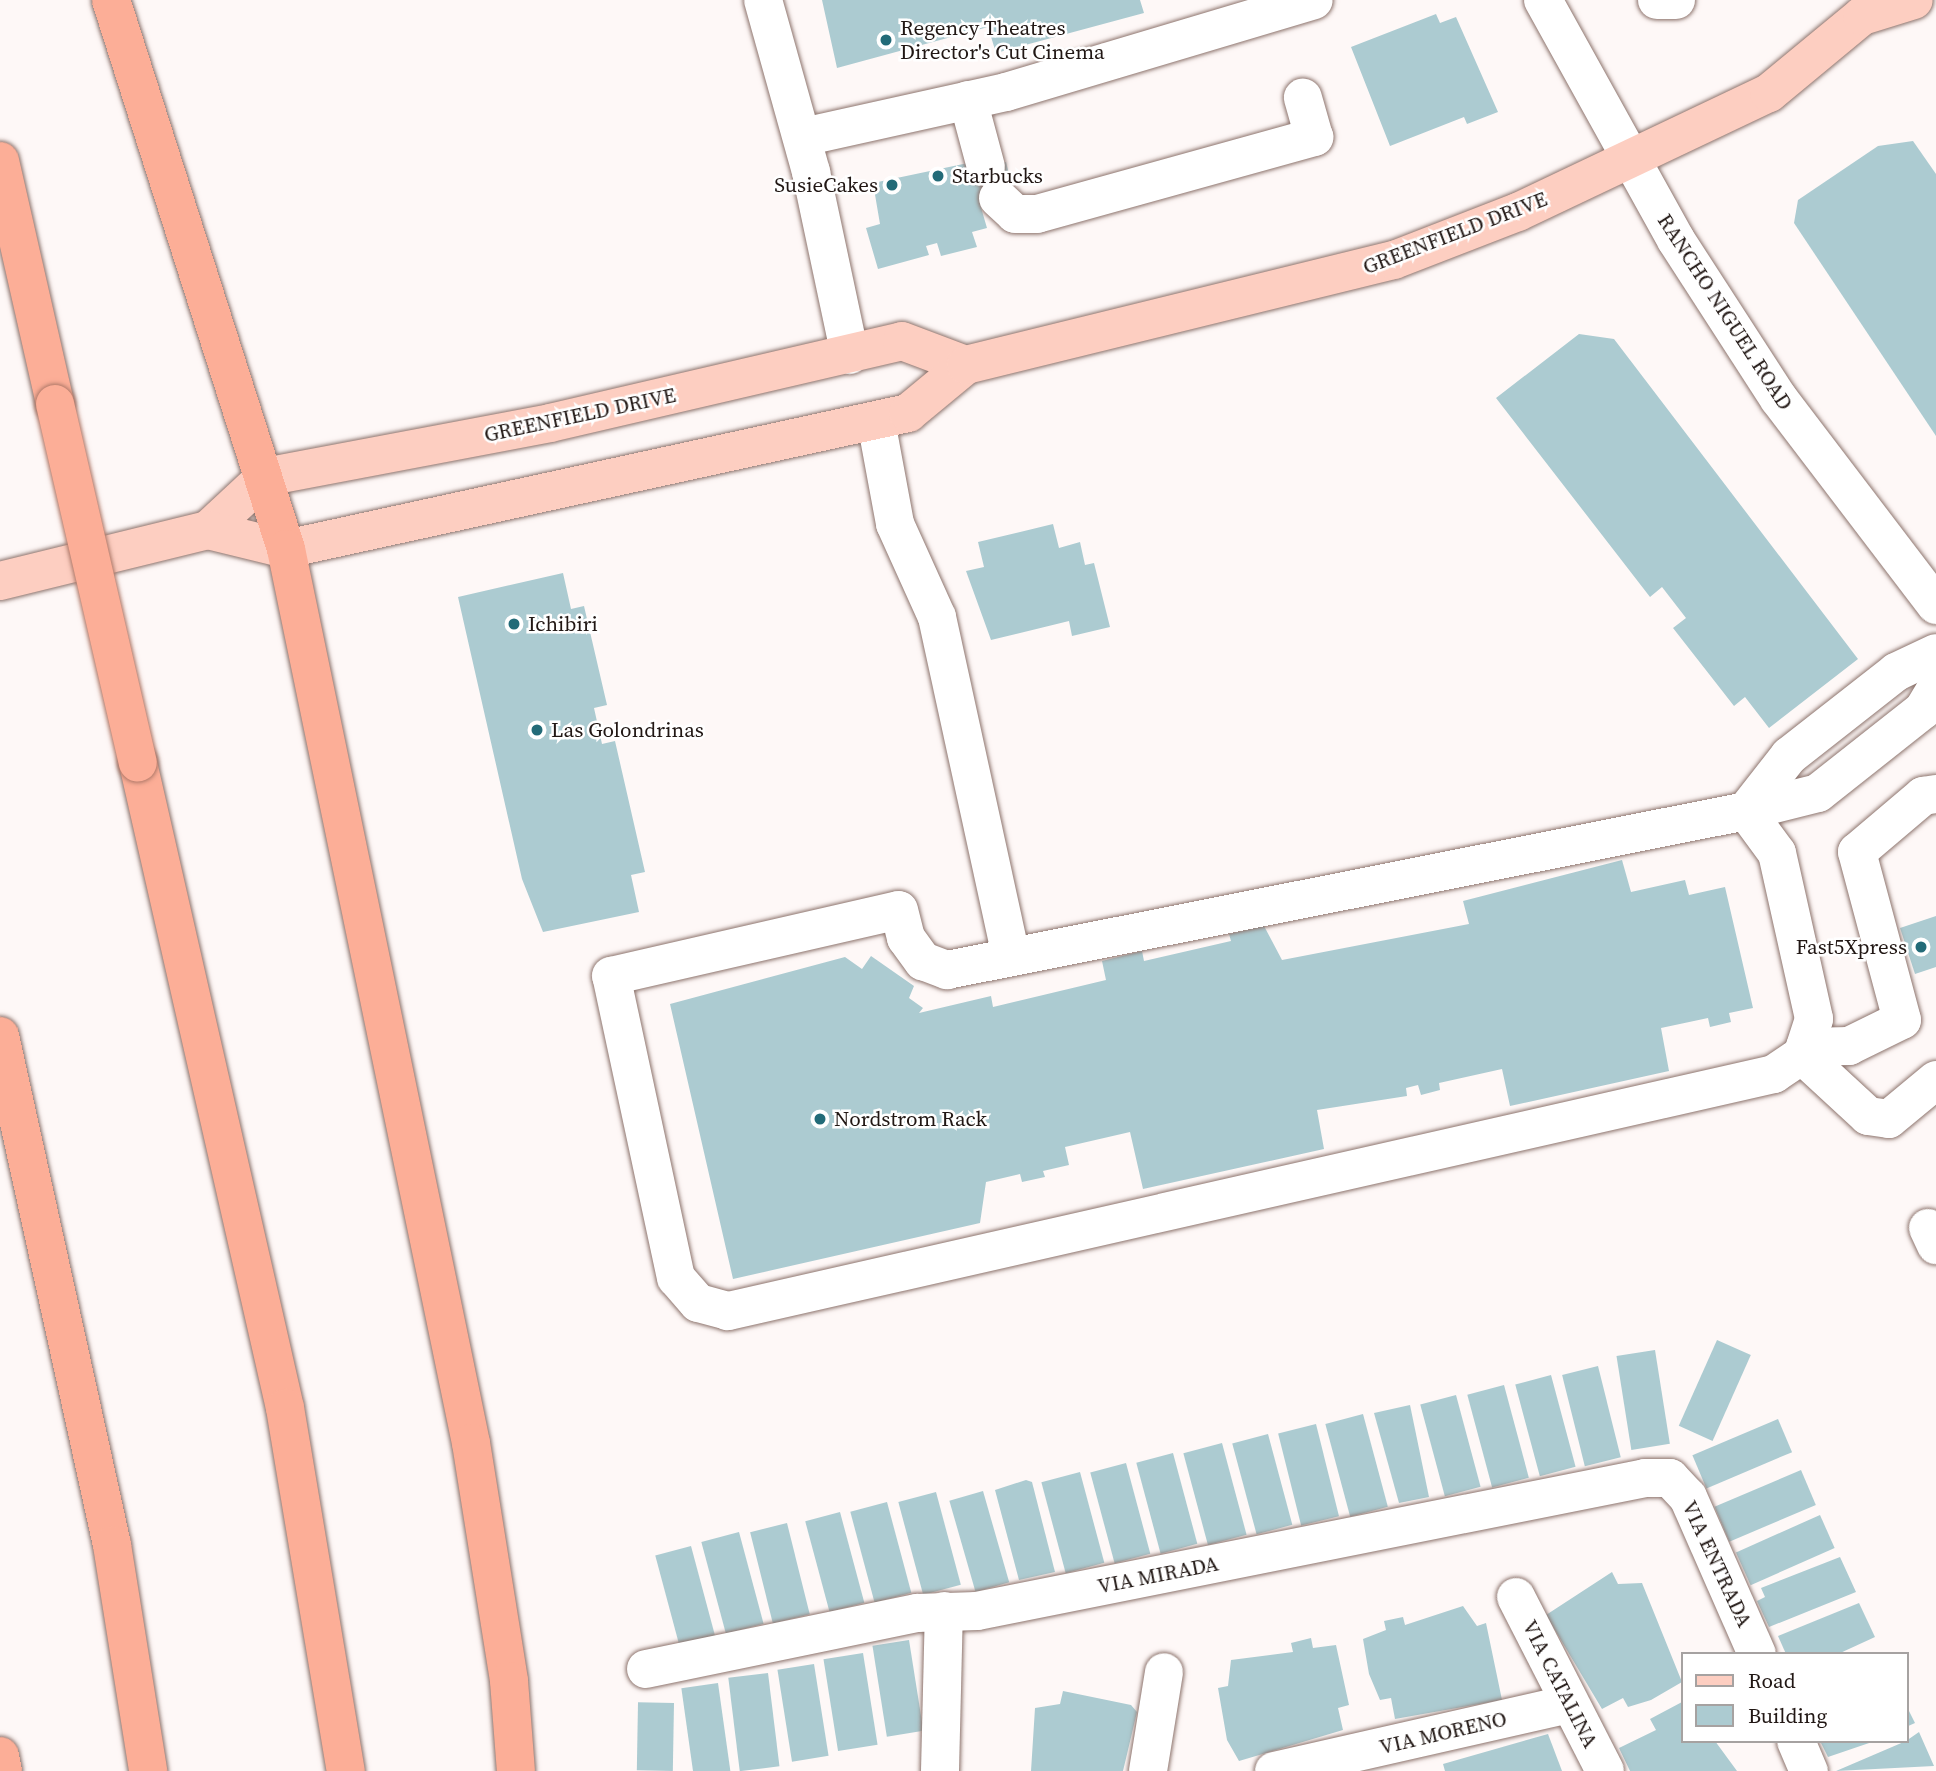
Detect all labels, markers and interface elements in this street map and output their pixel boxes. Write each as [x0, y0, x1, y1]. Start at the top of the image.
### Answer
place label: Regency Theatres Director's Cut Cinema [900, 15, 1105, 65]
marker: Regency Theatres Director's Cut Cinema [878, 32, 894, 48]
place label: Starbucks [952, 163, 1043, 189]
marker: Starbucks [930, 168, 946, 184]
place label: SusieCakes [774, 172, 878, 198]
marker: SusieCakes [884, 177, 900, 193]
street label: GREENFIELD DRIVE [1359, 186, 1551, 280]
street label: RANCHO NIGUEL ROAD [1652, 209, 1798, 415]
street label: GREENFIELD DRIVE [482, 382, 678, 448]
place label: Ichibiri [528, 611, 598, 637]
marker: Ichibiri [506, 616, 522, 632]
place label: Las Golondrinas [551, 717, 704, 743]
marker: Las Golondrinas [529, 722, 545, 738]
place label: Fast5Xpress [1796, 934, 1907, 960]
marker: Fast5Xpress [1913, 939, 1929, 955]
place label: Nordstrom Rack [834, 1106, 987, 1132]
marker: Nordstrom Rack [812, 1111, 828, 1127]
street label: VIA ENTRADA [1677, 1497, 1757, 1631]
street label: VIA MIRADA [1095, 1551, 1221, 1599]
street label: VIA CATALINA [1517, 1616, 1603, 1752]
legend [1680, 1652, 1908, 1743]
text: Road [1748, 1666, 1796, 1695]
text: Building [1748, 1701, 1827, 1730]
street label: VIA MORENO [1377, 1706, 1509, 1760]

